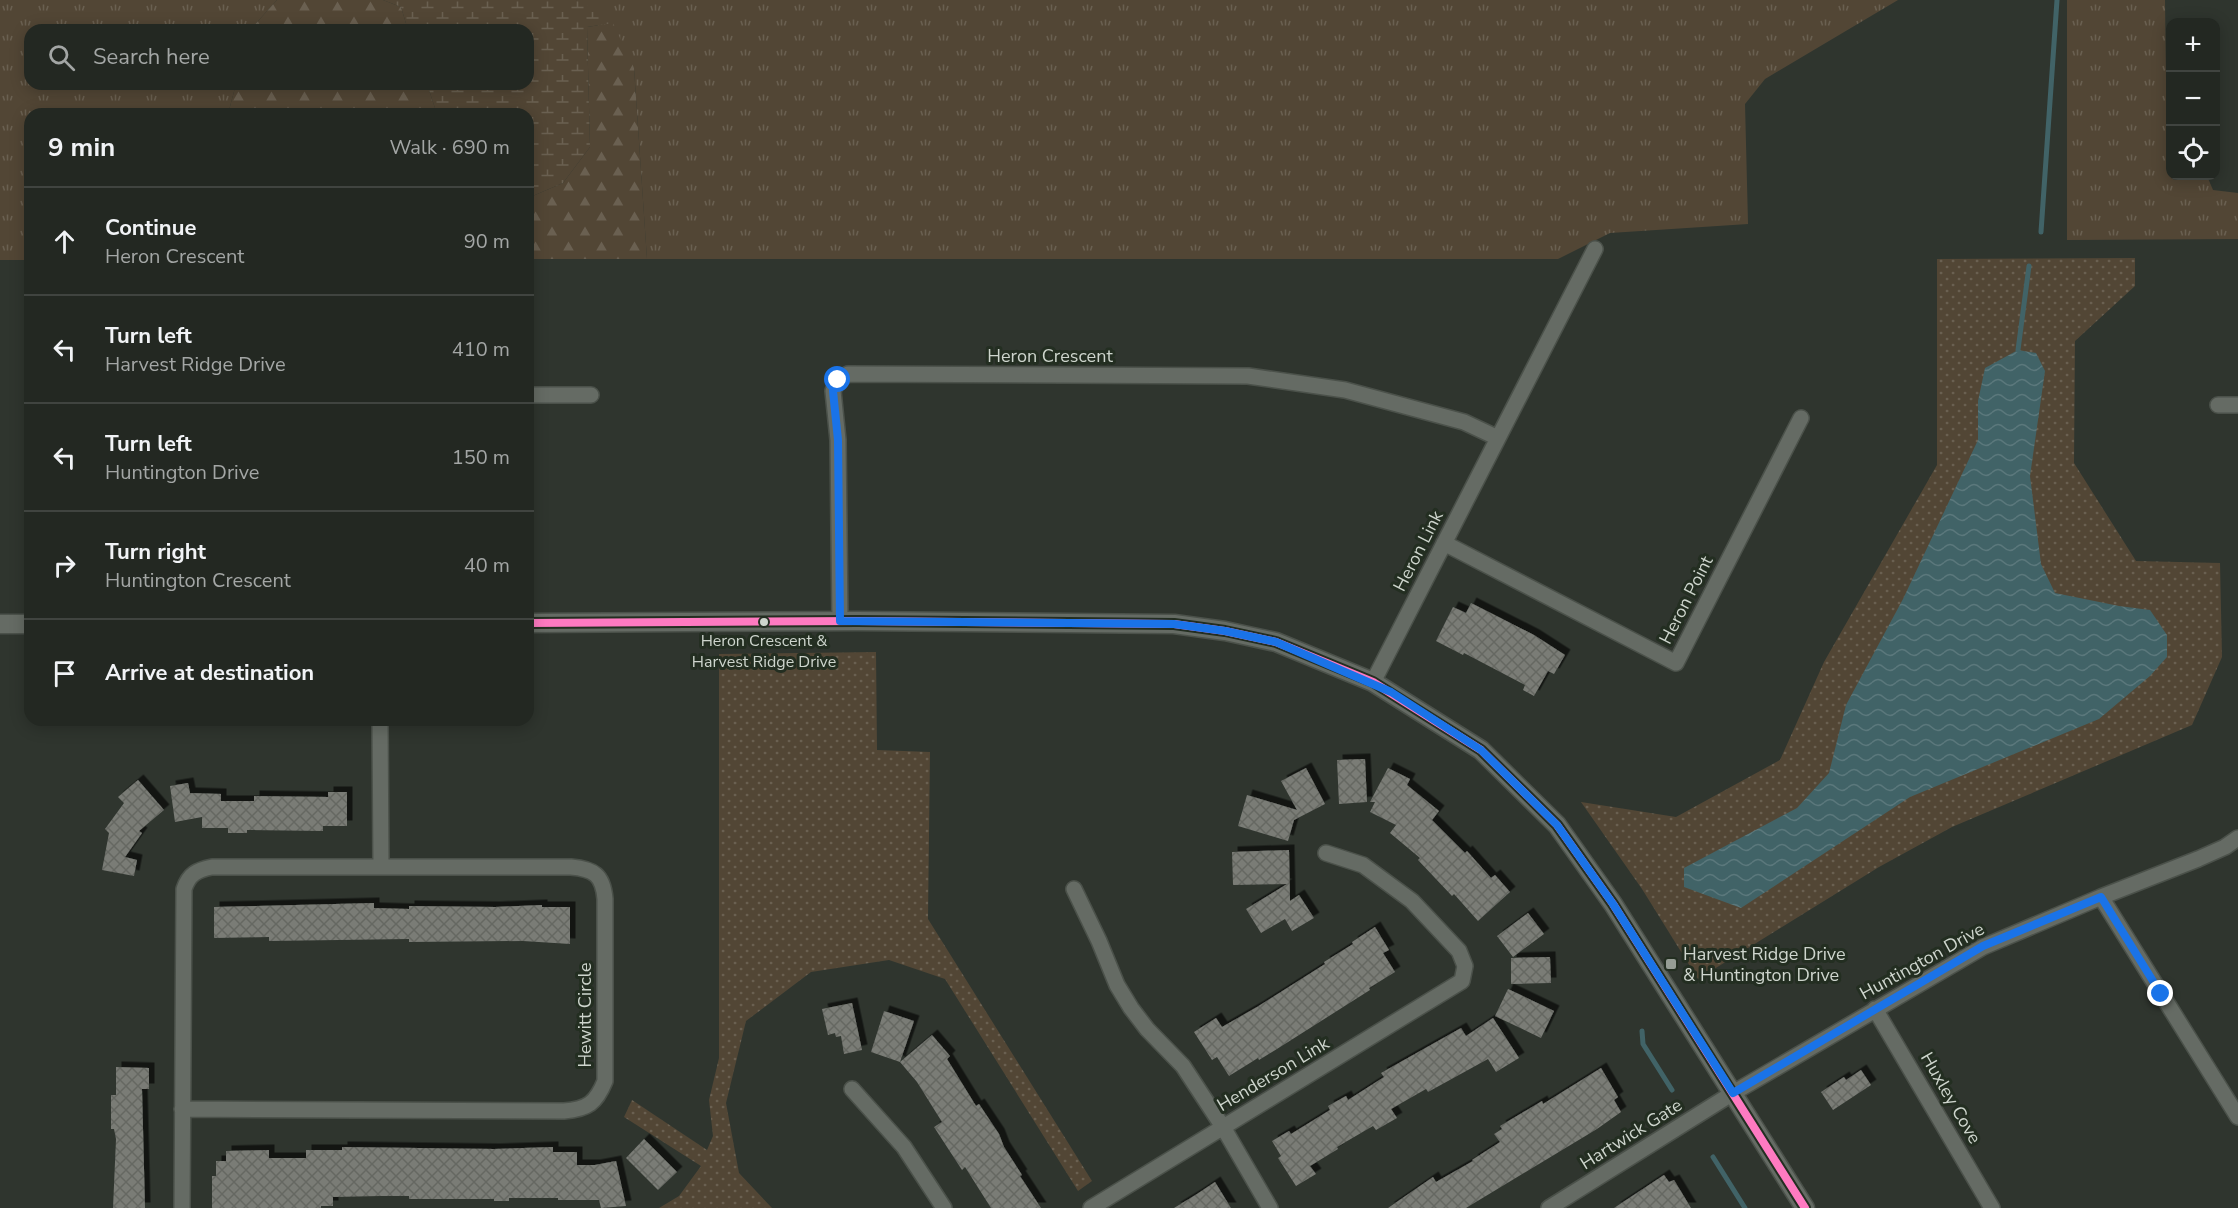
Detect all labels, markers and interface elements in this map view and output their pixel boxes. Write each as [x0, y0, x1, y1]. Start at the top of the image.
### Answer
map controls [2166, 18, 2220, 180]
button: + [2166, 18, 2220, 72]
search box [24, 24, 534, 90]
icon: search [45, 41, 78, 74]
text: Search here [93, 42, 210, 72]
button: − [2166, 72, 2220, 126]
button: locate [2166, 126, 2220, 180]
text: 9 min [48, 130, 115, 165]
text: Walk · 690 m [390, 134, 510, 161]
text: Continue [105, 213, 196, 243]
icon: ahead [48, 225, 81, 258]
text: 90 m [464, 228, 510, 255]
text: Heron Crescent [105, 243, 244, 270]
text: Turn left [105, 321, 192, 351]
icon: left [48, 333, 81, 366]
text: 410 m [452, 336, 510, 363]
street label: Heron Crescent [987, 344, 1113, 368]
text: Harvest Ridge Drive [105, 351, 286, 378]
route start [824, 366, 850, 392]
text: Turn left [105, 429, 192, 459]
icon: left [48, 441, 81, 474]
text: 150 m [452, 444, 510, 471]
text: Huntington Drive [105, 459, 259, 486]
street label: Heron Link [1387, 506, 1449, 595]
text: Turn right [105, 537, 206, 567]
icon: right [48, 549, 81, 582]
street label: Heron Point [1653, 551, 1719, 648]
text: 40 m [464, 552, 510, 579]
text: Huntington Crescent [105, 567, 291, 594]
marker: Heron Crescent & Harvest Ridge Drive [758, 616, 770, 628]
place label: Heron Crescent & Harvest Ridge Drive [692, 630, 836, 673]
icon: arrive [48, 657, 81, 690]
text: Arrive at destination [105, 658, 314, 688]
street label: Huntington Drive [1855, 917, 1989, 1005]
place label: Harvest Ridge Drive & Huntington Drive [1683, 942, 1846, 987]
marker: Harvest Ridge Drive & Huntington Drive [1664, 957, 1678, 971]
street label: Hewitt Circle [573, 962, 597, 1068]
route end [2147, 980, 2173, 1006]
street label: Henderson Link [1213, 1031, 1334, 1117]
street label: Huxley Cove [1915, 1048, 1987, 1148]
street label: Hartwick Gate [1575, 1093, 1687, 1175]

